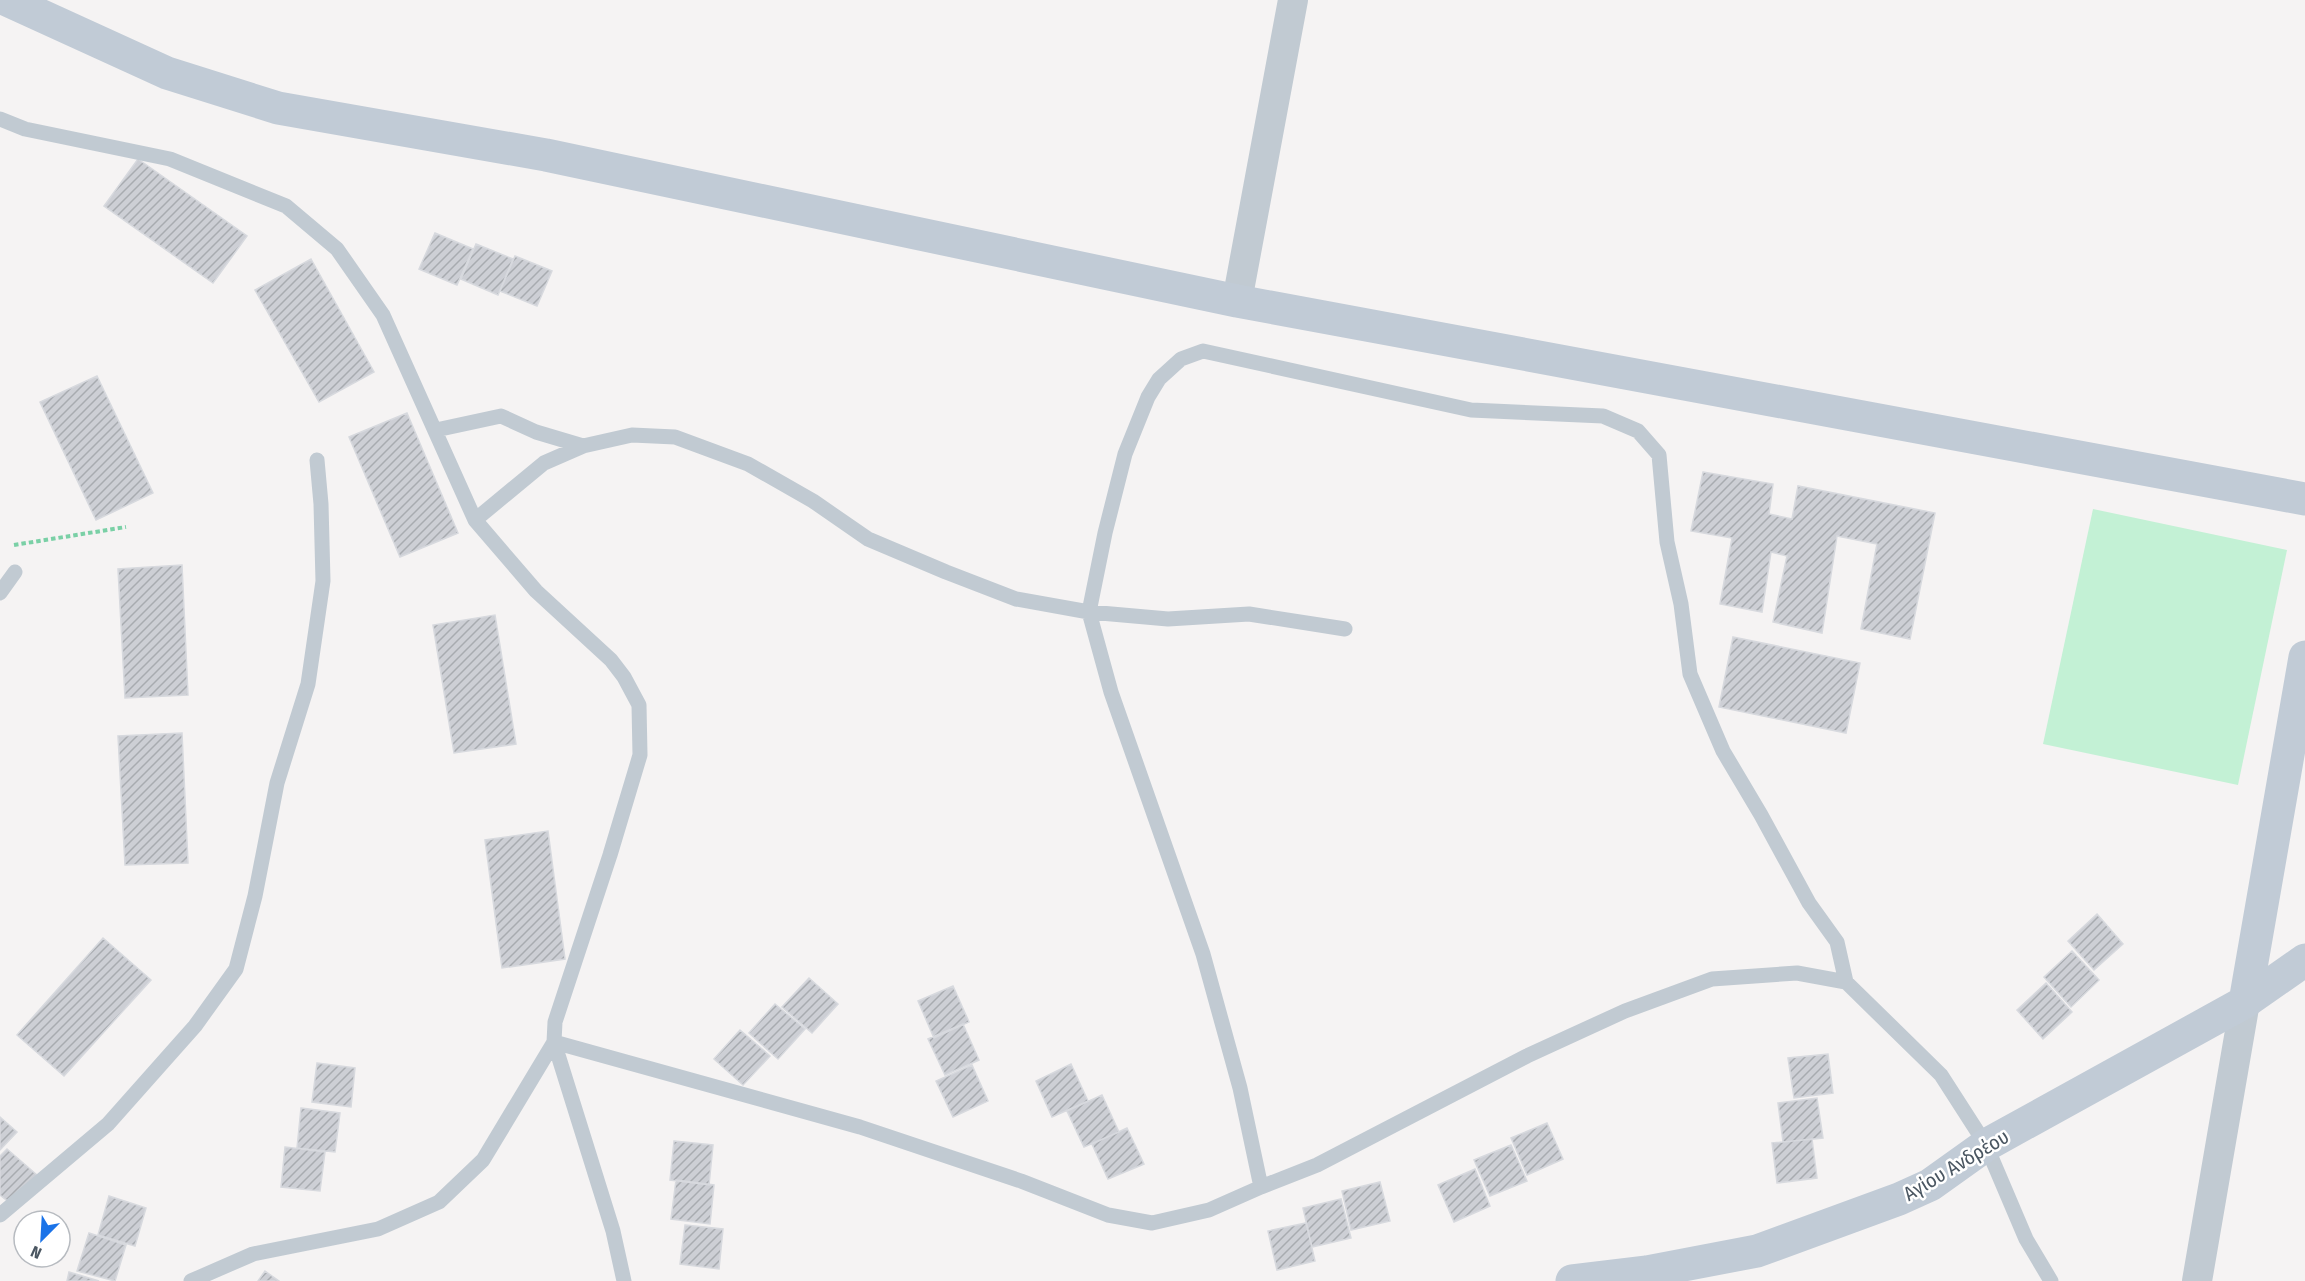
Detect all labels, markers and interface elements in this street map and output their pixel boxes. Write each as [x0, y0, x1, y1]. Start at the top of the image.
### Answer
street label: Αγίου Ανδρέου [1899, 1124, 2013, 1206]
north arrow [12, 1209, 72, 1269]
text: N [28, 1242, 44, 1263]

